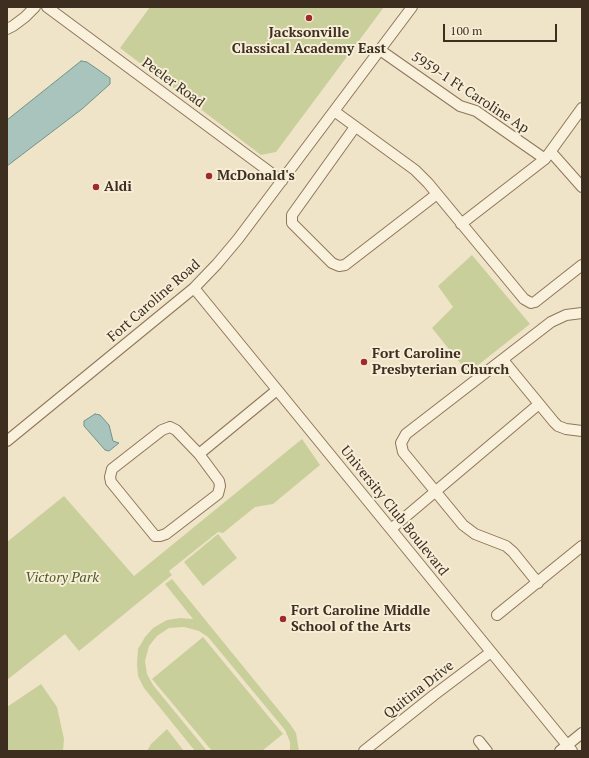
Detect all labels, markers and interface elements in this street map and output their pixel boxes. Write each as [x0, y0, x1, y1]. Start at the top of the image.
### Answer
marker: Jacksonville Classical Academy East [304, 13, 314, 23]
scale bar [445, 16, 559, 42]
text: 100 m [450, 23, 482, 38]
place label: Jacksonville Classical Academy East [232, 25, 386, 58]
street label: 5959-1 Ft Caroline Ap [408, 49, 532, 137]
street label: Peeler Road [138, 55, 208, 111]
place label: McDonald's [217, 168, 295, 184]
marker: McDonald's [204, 171, 214, 181]
place label: Aldi [104, 179, 132, 195]
marker: Aldi [91, 182, 101, 192]
street label: Fort Caroline Road [104, 256, 204, 346]
place label: Fort Caroline Presbyterian Church [372, 346, 509, 378]
marker: Fort Caroline Presbyterian Church [359, 357, 369, 367]
street label: University Club Boulevard [336, 443, 452, 579]
park label: Victory Park [25, 570, 99, 586]
place label: Fort Caroline Middle School of the Arts [291, 603, 430, 636]
marker: Fort Caroline Middle School of the Arts [278, 614, 288, 624]
street label: Quitina Drive [381, 657, 457, 723]

